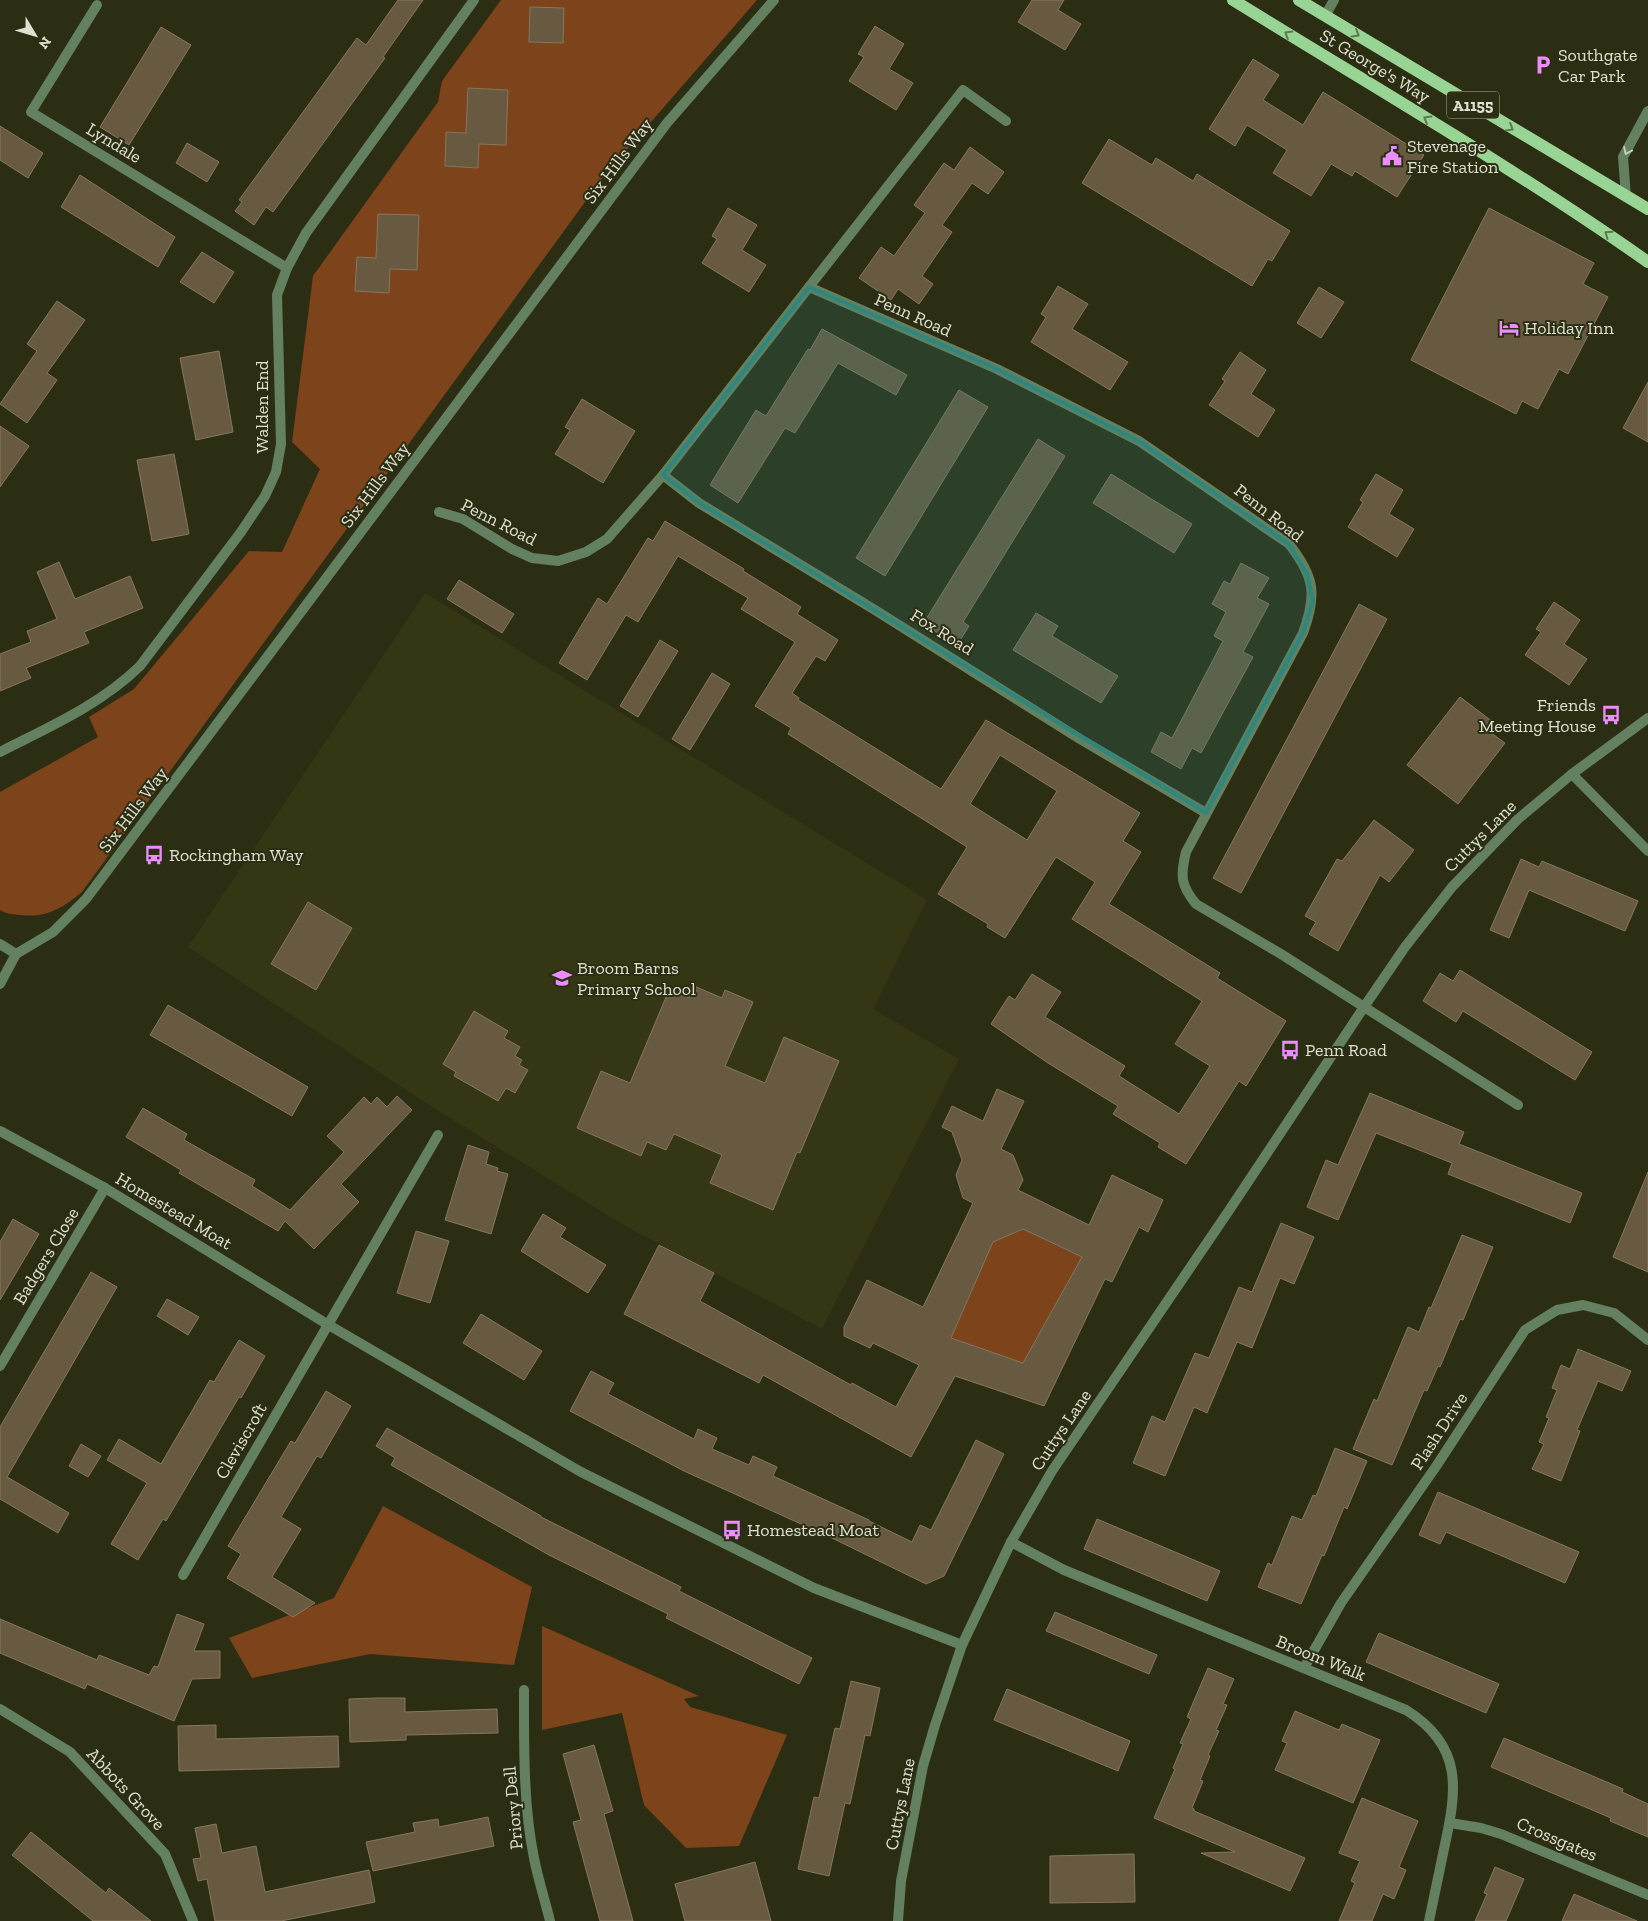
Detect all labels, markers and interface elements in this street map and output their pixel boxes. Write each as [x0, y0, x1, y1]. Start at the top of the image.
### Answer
north arrow [10, 10, 60, 60]
street label: St George's Way [1316, 24, 1435, 108]
one-way arrow [1350, 28, 1359, 38]
one-way arrow [1285, 30, 1294, 40]
text: N [35, 33, 55, 52]
place label: Southgate Car Park [1558, 44, 1637, 87]
parking icon: Southgate Car Park [1532, 54, 1554, 76]
road number: A1155 [1447, 92, 1499, 118]
street label: Six Hills Way [579, 113, 658, 208]
one-way arrow [1423, 115, 1432, 125]
street label: Lyndale [82, 118, 146, 168]
one-way arrow [1504, 121, 1513, 131]
place label: Stevenage Fire Station [1407, 135, 1499, 178]
public building icon: Stevenage Fire Station [1381, 145, 1403, 167]
one-way arrow [1623, 146, 1633, 155]
one-way arrow [1604, 231, 1614, 240]
street label: Penn Road [871, 288, 955, 342]
hotel icon: Holiday Inn [1498, 317, 1520, 339]
place label: Holiday Inn [1524, 317, 1614, 339]
street label: Walden End [251, 360, 273, 454]
street label: Six Hills Way [336, 437, 415, 532]
street label: Penn Road [1230, 479, 1308, 547]
street label: Penn Road [458, 494, 541, 550]
street label: Fox Road [906, 604, 978, 660]
place label: Friends Meeting House [1479, 694, 1596, 737]
bus stop icon: Friends Meeting House [1600, 704, 1622, 726]
street label: Six Hills Way [94, 762, 173, 857]
street label: Cuttys Lane [1439, 795, 1521, 877]
bus stop icon: Rockingham Way [143, 844, 165, 866]
place label: Rockingham Way [169, 844, 304, 866]
place label: Broom Barns Primary School [577, 957, 696, 1000]
school or university icon: Broom Barns Primary School [551, 967, 573, 989]
bus stop icon: Penn Road [1279, 1039, 1301, 1061]
place label: Penn Road [1305, 1039, 1387, 1061]
street label: Homestead Moat [112, 1168, 237, 1255]
street label: Badgers Close [8, 1203, 84, 1309]
street label: Cuttys Lane [1026, 1385, 1096, 1475]
street label: Plash Drive [1406, 1388, 1472, 1474]
street label: Cleviscroft [210, 1399, 272, 1483]
bus stop icon: Homestead Moat [721, 1519, 743, 1541]
place label: Homestead Moat [747, 1519, 879, 1541]
street label: Broom Walk [1273, 1630, 1370, 1686]
street label: Abbots Grove [82, 1743, 170, 1835]
street label: Cuttys Lane [880, 1756, 920, 1852]
street label: Priory Dell [498, 1765, 528, 1850]
street label: Crossgates [1513, 1812, 1601, 1866]

